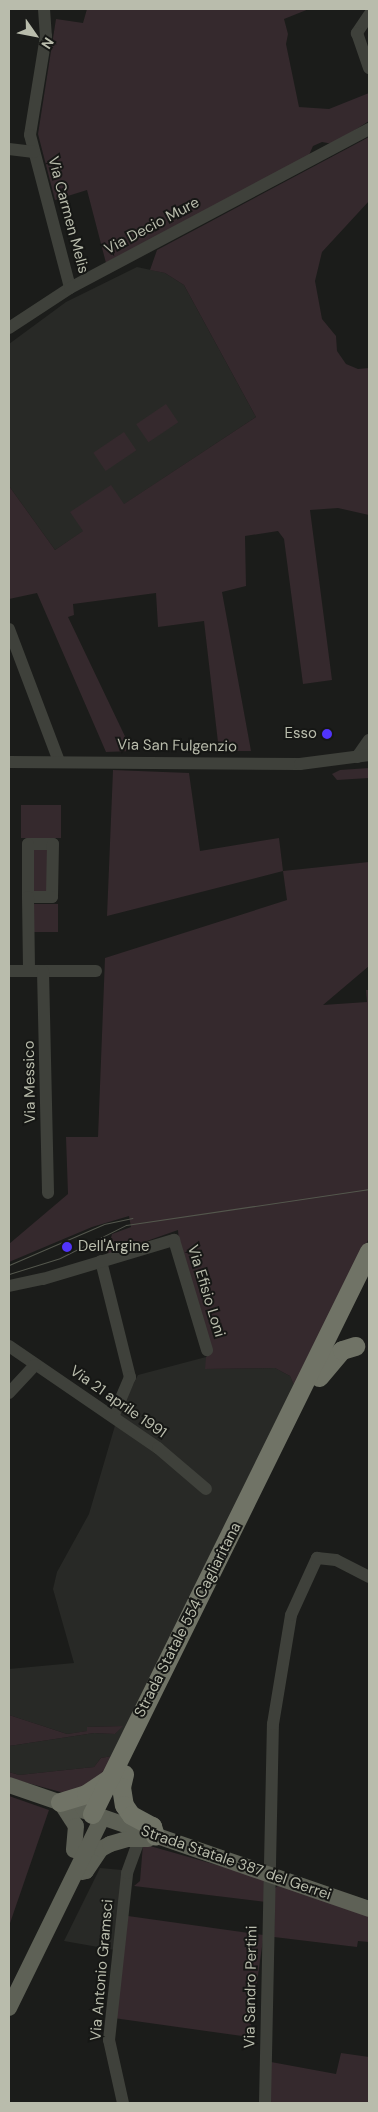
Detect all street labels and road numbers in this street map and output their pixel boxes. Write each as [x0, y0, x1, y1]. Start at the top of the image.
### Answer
street label: Via Carmen Melis [44, 155, 92, 275]
street label: Via Decio Mure [102, 193, 202, 259]
street label: Via San Fulgenzio [117, 736, 237, 756]
street label: Via Messico [20, 1040, 40, 1124]
street label: Via Efisio Loni [183, 1243, 229, 1339]
street label: Via 21 aprile 1991 [66, 1362, 170, 1442]
street label: Strada Statale 554 Cagliaritana [131, 1520, 245, 1720]
street label: Strada Statale 387 del Gerrei [139, 1822, 333, 1904]
street label: Via Antonio Gramsci [87, 1898, 117, 2042]
street label: Via Sandro Pertini [241, 1925, 261, 2049]

